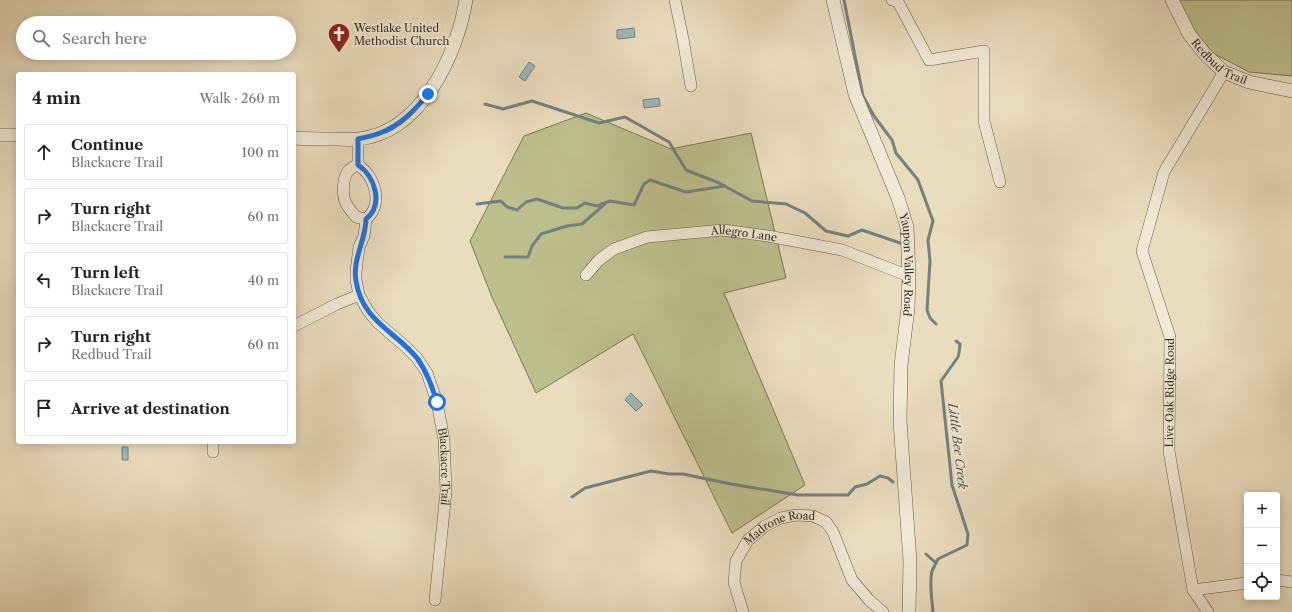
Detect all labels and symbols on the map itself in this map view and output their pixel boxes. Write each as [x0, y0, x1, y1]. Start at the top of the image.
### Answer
church icon: Westlake United Methodist Church [326, 21, 352, 54]
place label: Westlake United Methodist Church [353, 21, 450, 48]
street label: Redbud Trail [1188, 36, 1250, 88]
route end [419, 85, 437, 103]
street label: Yaupon Valley Road [896, 210, 916, 317]
street label: Allegro Lane [709, 223, 778, 245]
street label: Live Oak Ridge Road [1162, 338, 1177, 447]
route start [428, 393, 446, 411]
water label: Little Bee Creek [945, 401, 971, 491]
street label: Blackacre Trail [435, 426, 453, 507]
street label: Madrone Road [741, 508, 816, 548]

